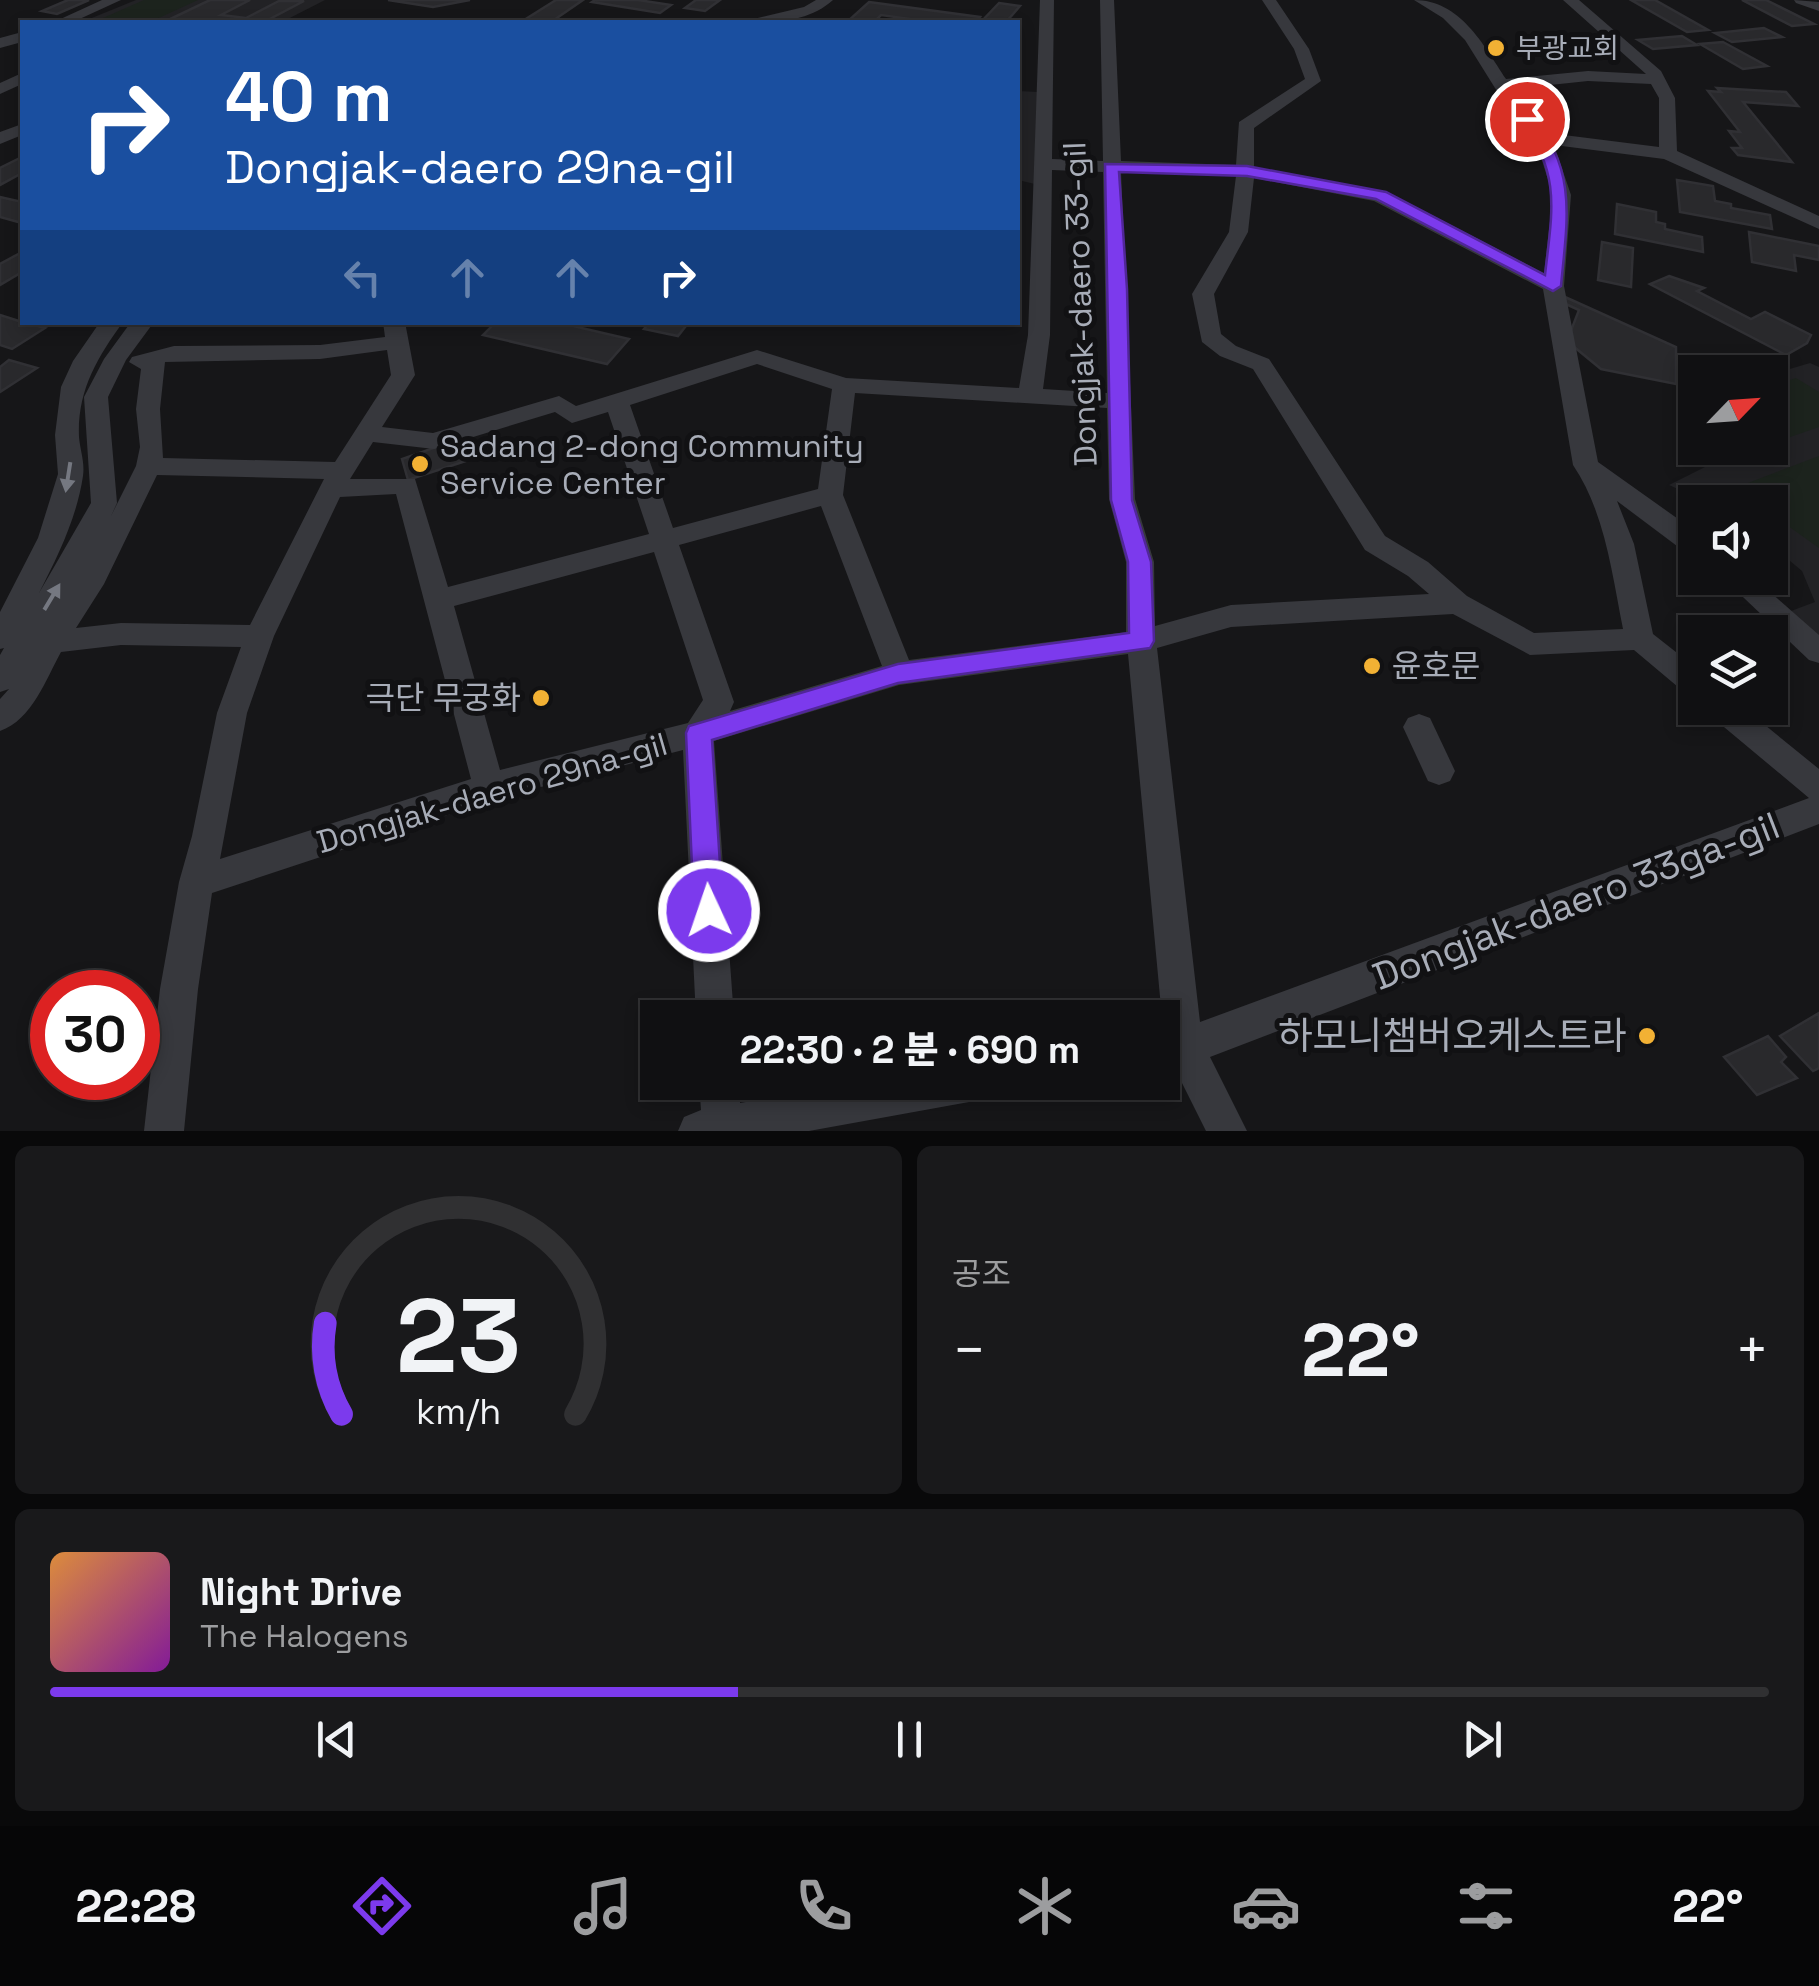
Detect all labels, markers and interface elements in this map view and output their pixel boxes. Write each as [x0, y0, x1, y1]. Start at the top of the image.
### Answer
place label: 부광교회 [1516, 30, 1619, 66]
marker: 부광교회 [1485, 37, 1507, 59]
text: 40 m [225, 52, 392, 141]
icon: right [60, 60, 190, 190]
pin [1485, 77, 1570, 162]
icon: arrive [1500, 92, 1555, 147]
text: Dongjak-daero 29na-gil [225, 139, 735, 196]
street label: Dongjak-daero 33-gil [1054, 141, 1106, 467]
icon: left [335, 250, 390, 305]
icon: ahead [440, 250, 495, 305]
icon: ahead [545, 250, 600, 305]
icon: right [650, 250, 705, 305]
north arrow [1678, 355, 1788, 465]
map controls [1678, 355, 1788, 725]
place label: Sadang 2-dong Community Service Center [440, 426, 864, 503]
marker: Sadang 2-dong Community Service Center [409, 453, 431, 475]
one-way arrow [59, 461, 75, 493]
button: sound [1678, 485, 1788, 595]
one-way arrow [43, 583, 60, 611]
button: layers [1678, 615, 1788, 725]
place label: 윤호문 [1392, 646, 1480, 686]
marker: 윤호문 [1361, 655, 1383, 677]
place label: 극단 무궁화 [366, 678, 521, 718]
marker: 극단 무궁화 [530, 687, 552, 709]
street label: Dongjak-daero 29na-gil [312, 724, 672, 862]
street label: Dongjak-daero 33ga-gil [1366, 801, 1786, 1001]
position arrow [657, 859, 761, 963]
speed limit sign: 30 [30, 970, 160, 1100]
place label: 하모니챔버오케스트라 [1277, 1012, 1627, 1060]
marker: 하모니챔버오케스트라 [1636, 1025, 1658, 1047]
text: 22:30 · 2 분 · 690 m [740, 1026, 1080, 1074]
text: 공조 [952, 1254, 1011, 1294]
text: 23 [396, 1270, 521, 1402]
text: 22° [1301, 1302, 1420, 1398]
text: − [952, 1315, 986, 1385]
text: + [1735, 1315, 1769, 1385]
text: km/h [416, 1389, 501, 1434]
text: Night Drive [200, 1568, 402, 1616]
text: The Halogens [200, 1616, 409, 1656]
icon: previous [309, 1712, 364, 1767]
icon: pause [882, 1712, 937, 1767]
icon: next [1455, 1712, 1510, 1767]
icon: directions [347, 1871, 417, 1941]
icon: music [568, 1871, 638, 1941]
icon: phone [789, 1871, 859, 1941]
icon: climate [1010, 1871, 1080, 1941]
icon: car [1231, 1871, 1301, 1941]
icon: filters [1451, 1871, 1521, 1941]
text: 22:28 [75, 1878, 196, 1935]
text: 22° [1672, 1878, 1743, 1935]

